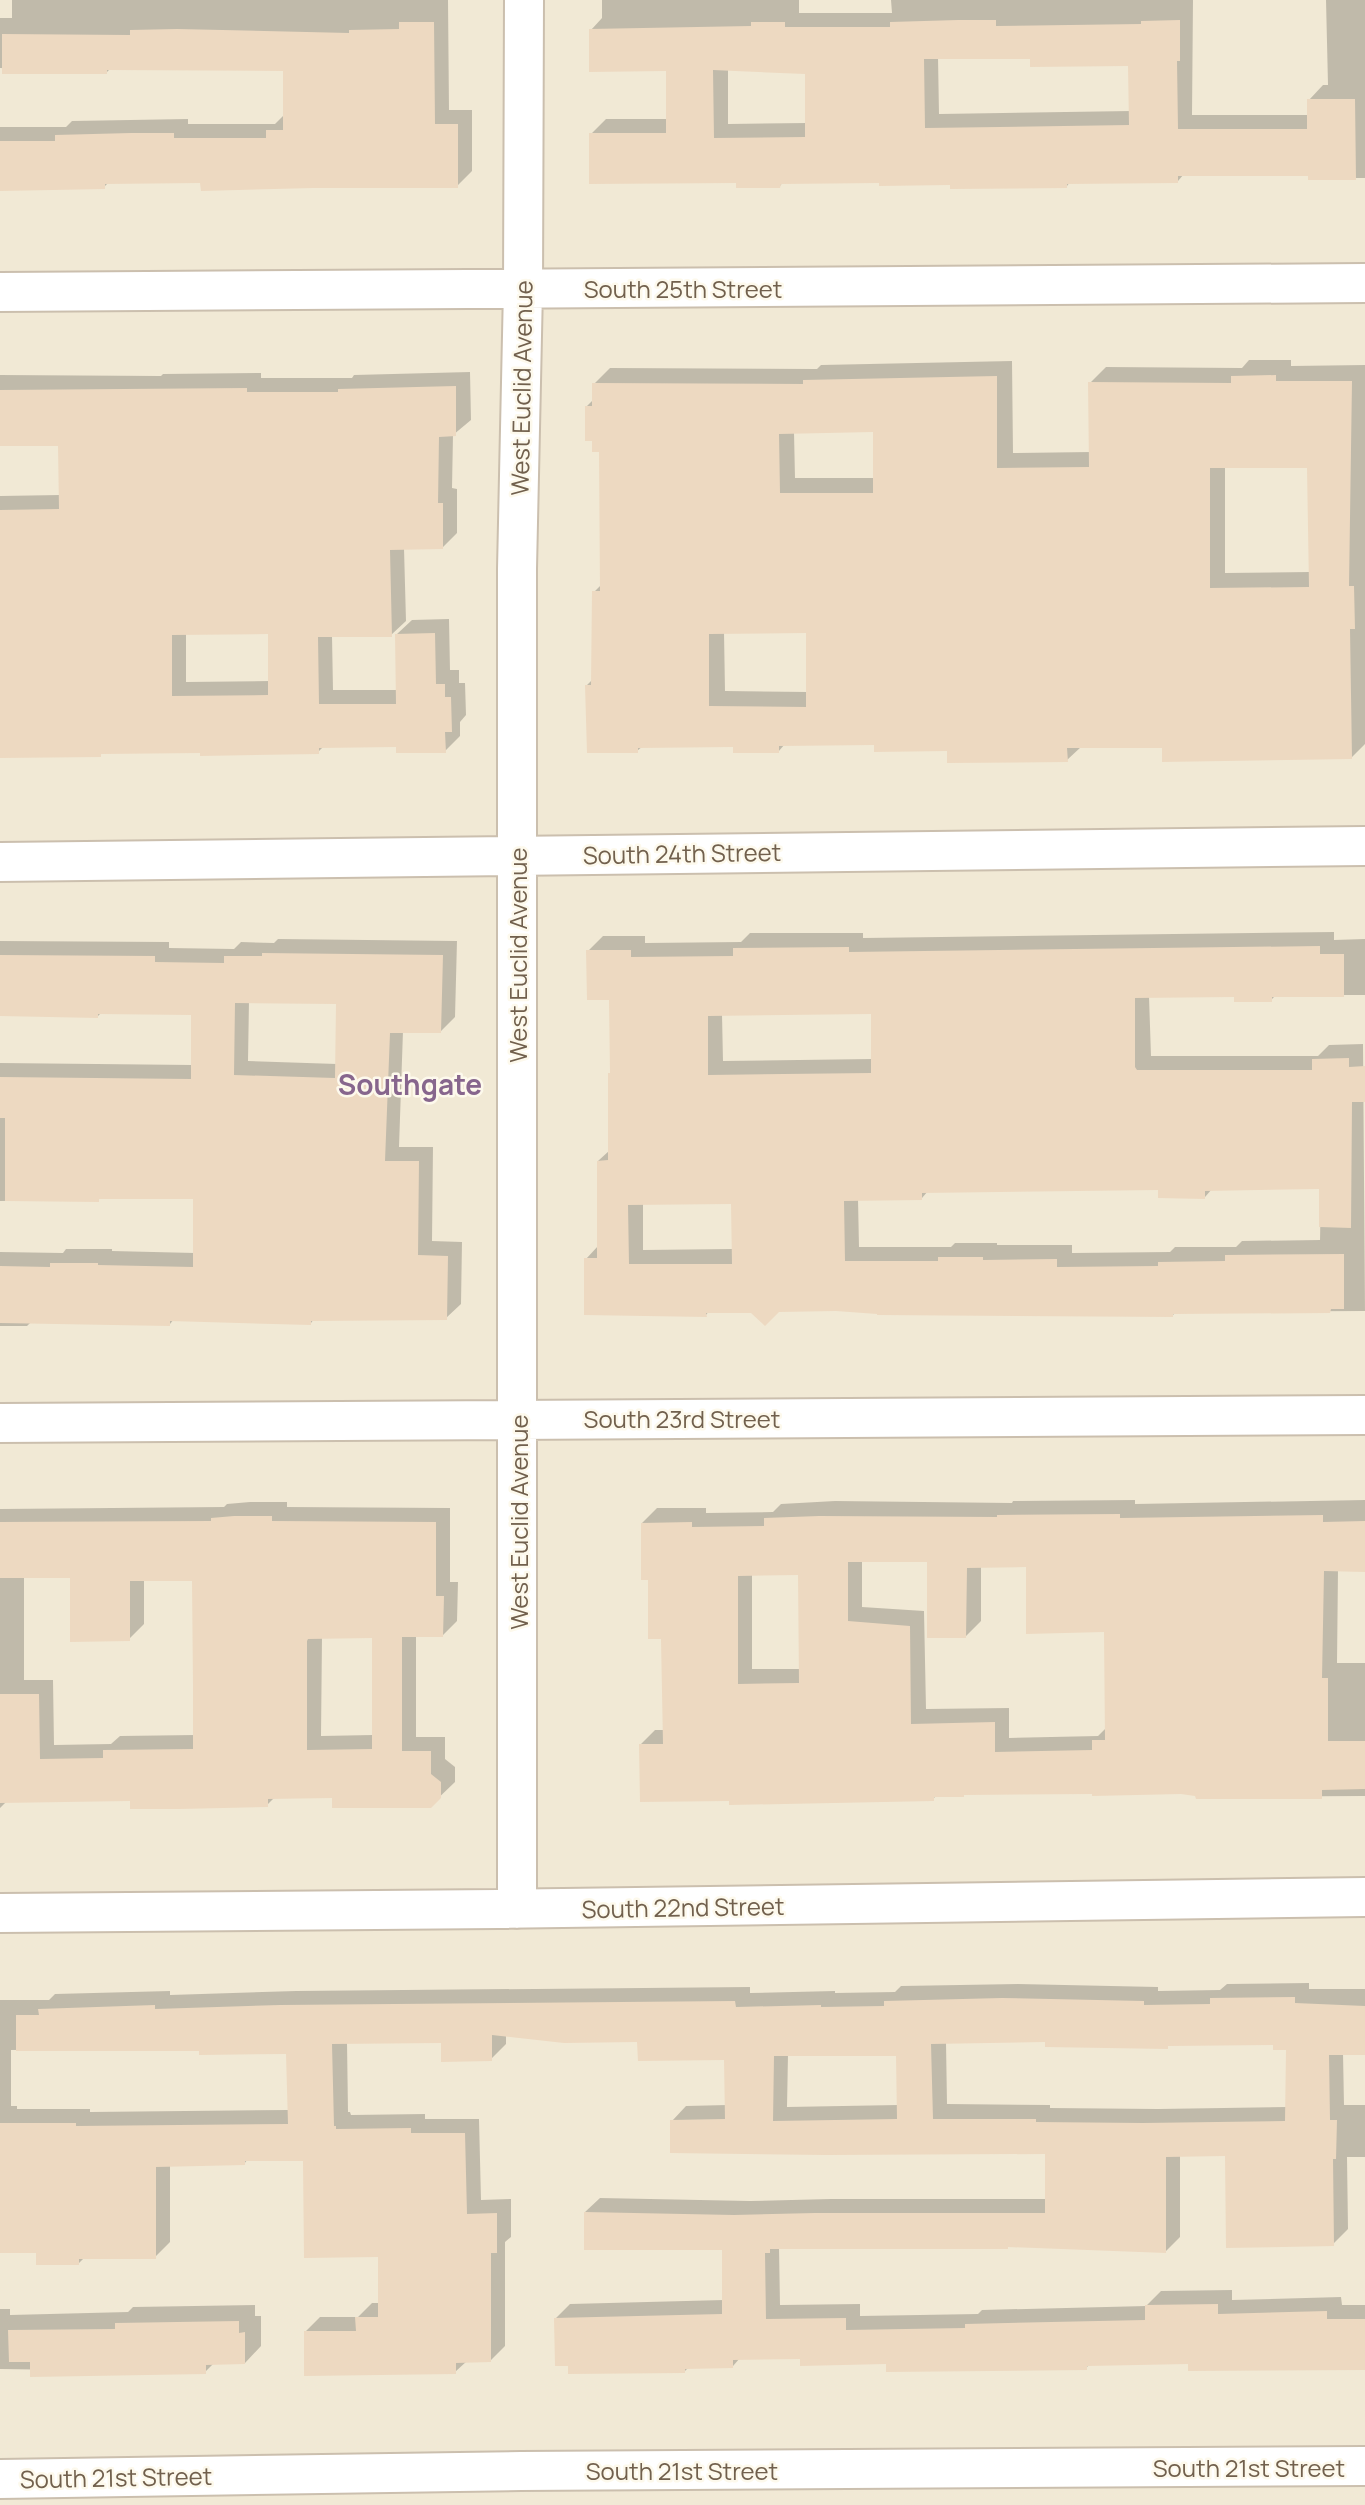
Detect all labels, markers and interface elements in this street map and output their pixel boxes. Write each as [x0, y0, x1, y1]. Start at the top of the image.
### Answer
street label: South 25th Street [584, 272, 782, 305]
street label: West Euclid Avenue [503, 280, 539, 496]
street label: South 24th Street [583, 835, 781, 871]
street label: West Euclid Avenue [501, 847, 534, 1063]
district label: Southgate [338, 1065, 482, 1103]
street label: South 23rd Street [584, 1402, 780, 1435]
street label: West Euclid Avenue [502, 1414, 535, 1630]
street label: South 22nd Street [581, 1889, 785, 1925]
street label: South 21st Street [1153, 2451, 1345, 2484]
street label: South 21st Street [586, 2454, 778, 2487]
street label: South 21st Street [19, 2459, 213, 2495]

